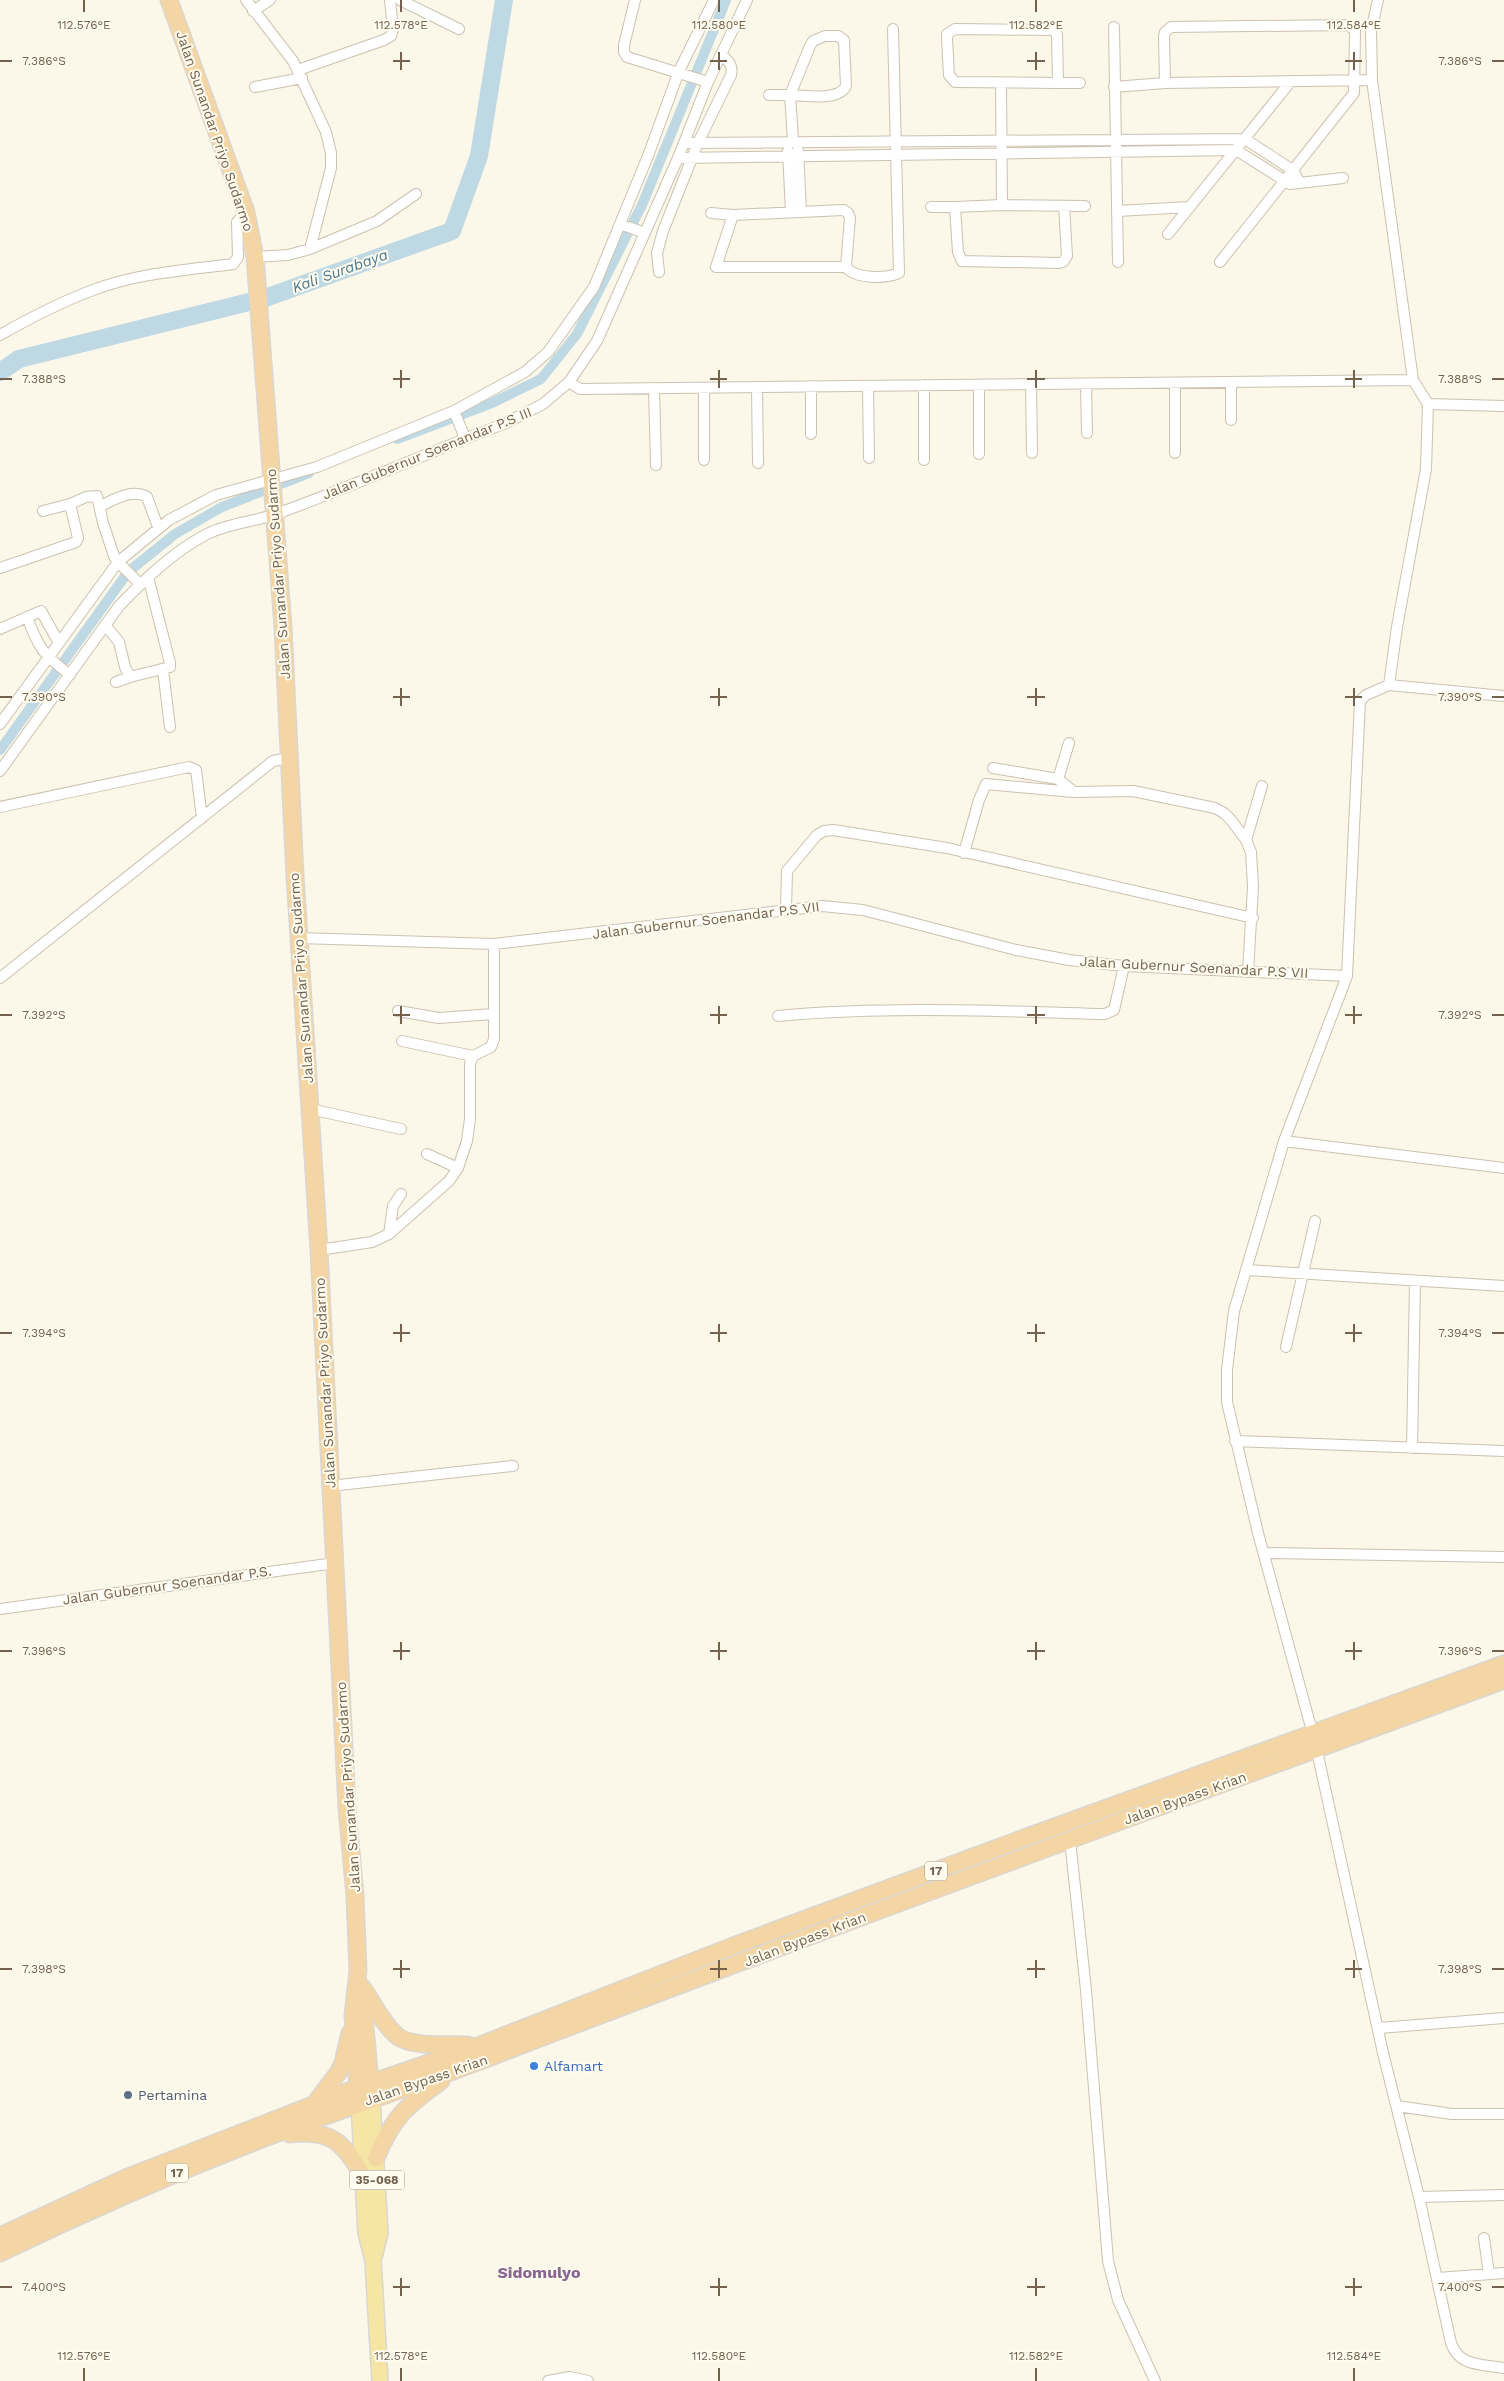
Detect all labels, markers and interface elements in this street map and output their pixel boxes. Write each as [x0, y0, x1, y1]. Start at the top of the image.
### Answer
text: 112.576°E [57, 18, 111, 32]
text: 112.578°E [374, 18, 428, 32]
text: 112.580°E [692, 18, 747, 32]
text: 112.582°E [1009, 18, 1063, 32]
text: 112.584°E [1327, 18, 1382, 32]
street label: Jalan Sunandar Priyo Sudarmo [173, 29, 257, 233]
text: 7.386°S [22, 54, 66, 68]
text: 7.386°S [1438, 54, 1482, 68]
water label: Kali Surabaya [290, 245, 390, 297]
text: 7.388°S [22, 372, 66, 386]
text: 7.388°S [1438, 372, 1482, 386]
street label: Jalan Gubernur Soenandar P.S III [320, 404, 534, 502]
street label: Jalan Sunandar Priyo Sudarmo [263, 468, 293, 680]
text: 7.390°S [22, 690, 66, 704]
text: 7.390°S [1438, 690, 1482, 704]
street label: Jalan Sunandar Priyo Sudarmo [286, 872, 316, 1084]
street label: Jalan Gubernur Soenandar P.S VII [591, 898, 821, 942]
street label: Jalan Gubernur Soenandar P.S VII [1079, 953, 1309, 981]
text: 7.392°S [22, 1008, 66, 1022]
text: 7.392°S [1438, 1008, 1482, 1022]
street label: Jalan Sunandar Priyo Sudarmo [311, 1277, 339, 1489]
text: 7.394°S [22, 1326, 66, 1340]
text: 7.394°S [1438, 1326, 1482, 1340]
street label: Jalan Gubernur Soenandar P.S. [61, 1562, 273, 1608]
text: 7.396°S [22, 1644, 66, 1658]
text: 7.396°S [1438, 1644, 1482, 1658]
street label: Jalan Sunandar Priyo Sudarmo [333, 1681, 363, 1893]
street label: Jalan Bypass Krian [1122, 1768, 1248, 1828]
road number: 17 [925, 1862, 947, 1880]
street label: Jalan Bypass Krian [742, 1908, 868, 1970]
text: 7.398°S [22, 1962, 66, 1976]
text: 7.398°S [1438, 1962, 1482, 1976]
street label: Jalan Bypass Krian [362, 2051, 490, 2109]
place label: Alfamart [544, 2058, 603, 2074]
marker: Alfamart [528, 2060, 540, 2072]
place label: Pertamina [138, 2087, 207, 2103]
marker: Pertamina [122, 2089, 134, 2101]
road number: 17 [166, 2164, 188, 2182]
road number: 35-068 [350, 2170, 404, 2190]
district label: Sidomulyo [498, 2263, 581, 2282]
text: 7.400°S [22, 2280, 66, 2294]
text: 7.400°S [1438, 2280, 1482, 2294]
text: 112.576°E [57, 2349, 111, 2363]
text: 112.578°E [374, 2349, 428, 2363]
text: 112.580°E [692, 2349, 747, 2363]
text: 112.582°E [1009, 2349, 1063, 2363]
text: 112.584°E [1327, 2349, 1382, 2363]

